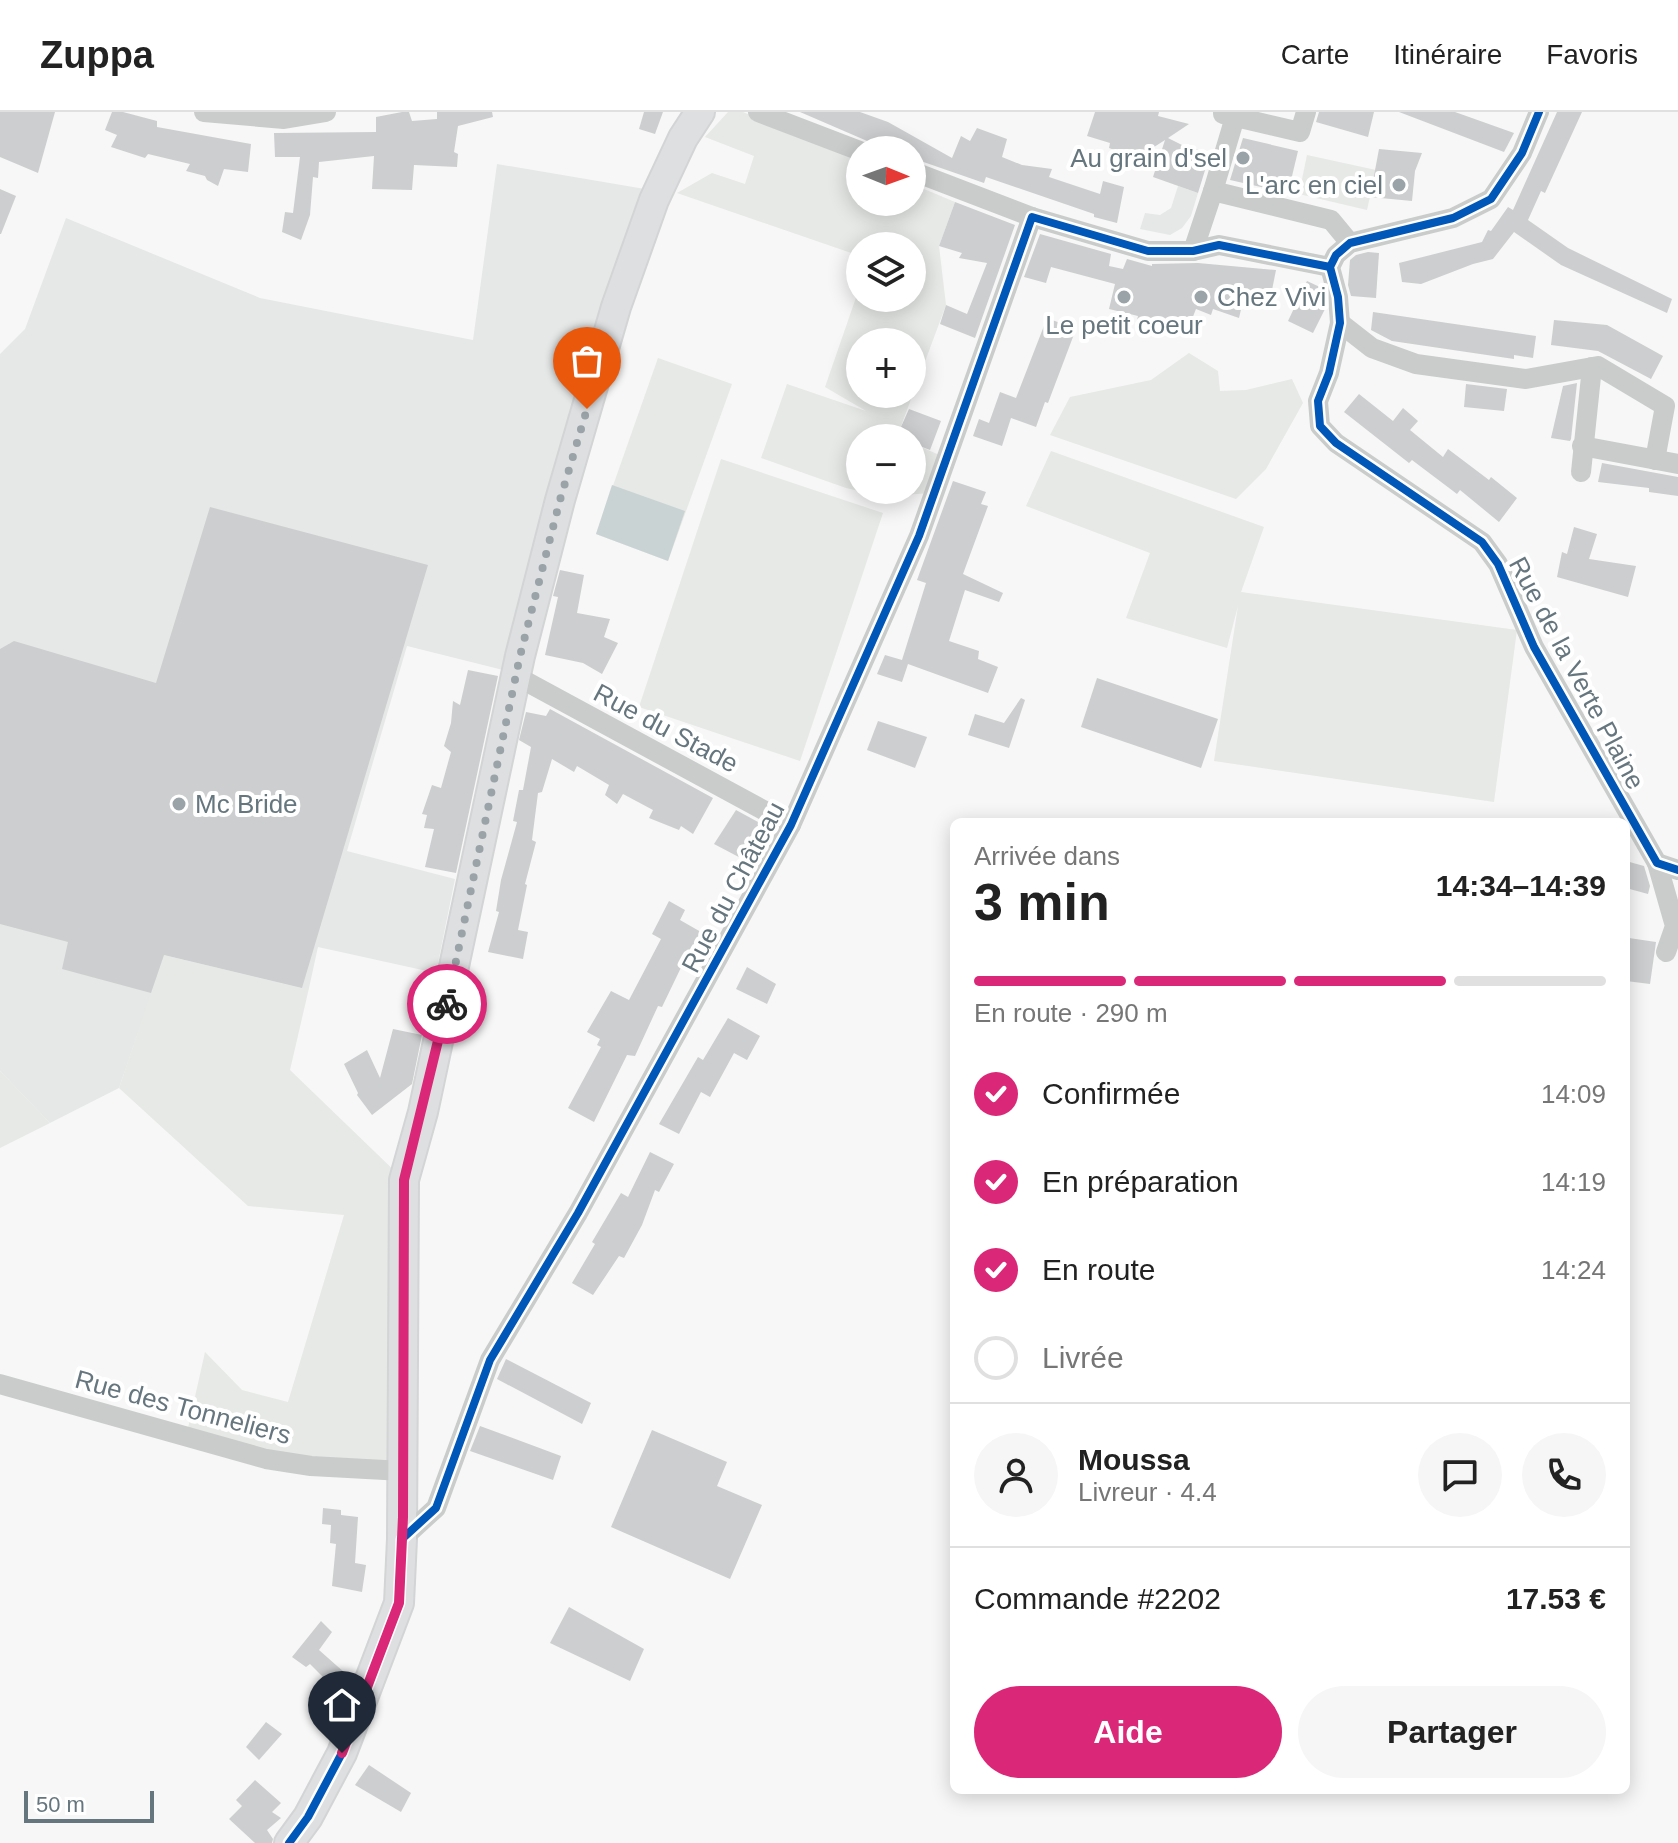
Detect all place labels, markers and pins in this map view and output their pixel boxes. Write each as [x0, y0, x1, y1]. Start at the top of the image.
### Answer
place label: Au grain d'sel [1070, 143, 1227, 173]
marker: Au grain d'sel [1234, 149, 1252, 167]
place label: L'arc en ciel [1245, 170, 1383, 200]
marker: L'arc en ciel [1390, 176, 1408, 194]
place label: Chez Vivi [1217, 282, 1326, 312]
marker: Le petit coeur [1115, 288, 1133, 306]
marker: Chez Vivi [1192, 288, 1210, 306]
place label: Le petit coeur [1045, 310, 1203, 340]
pin [553, 327, 621, 409]
place label: Mc Bride [195, 789, 298, 819]
marker: Mc Bride [170, 795, 188, 813]
pin [308, 1671, 376, 1753]

